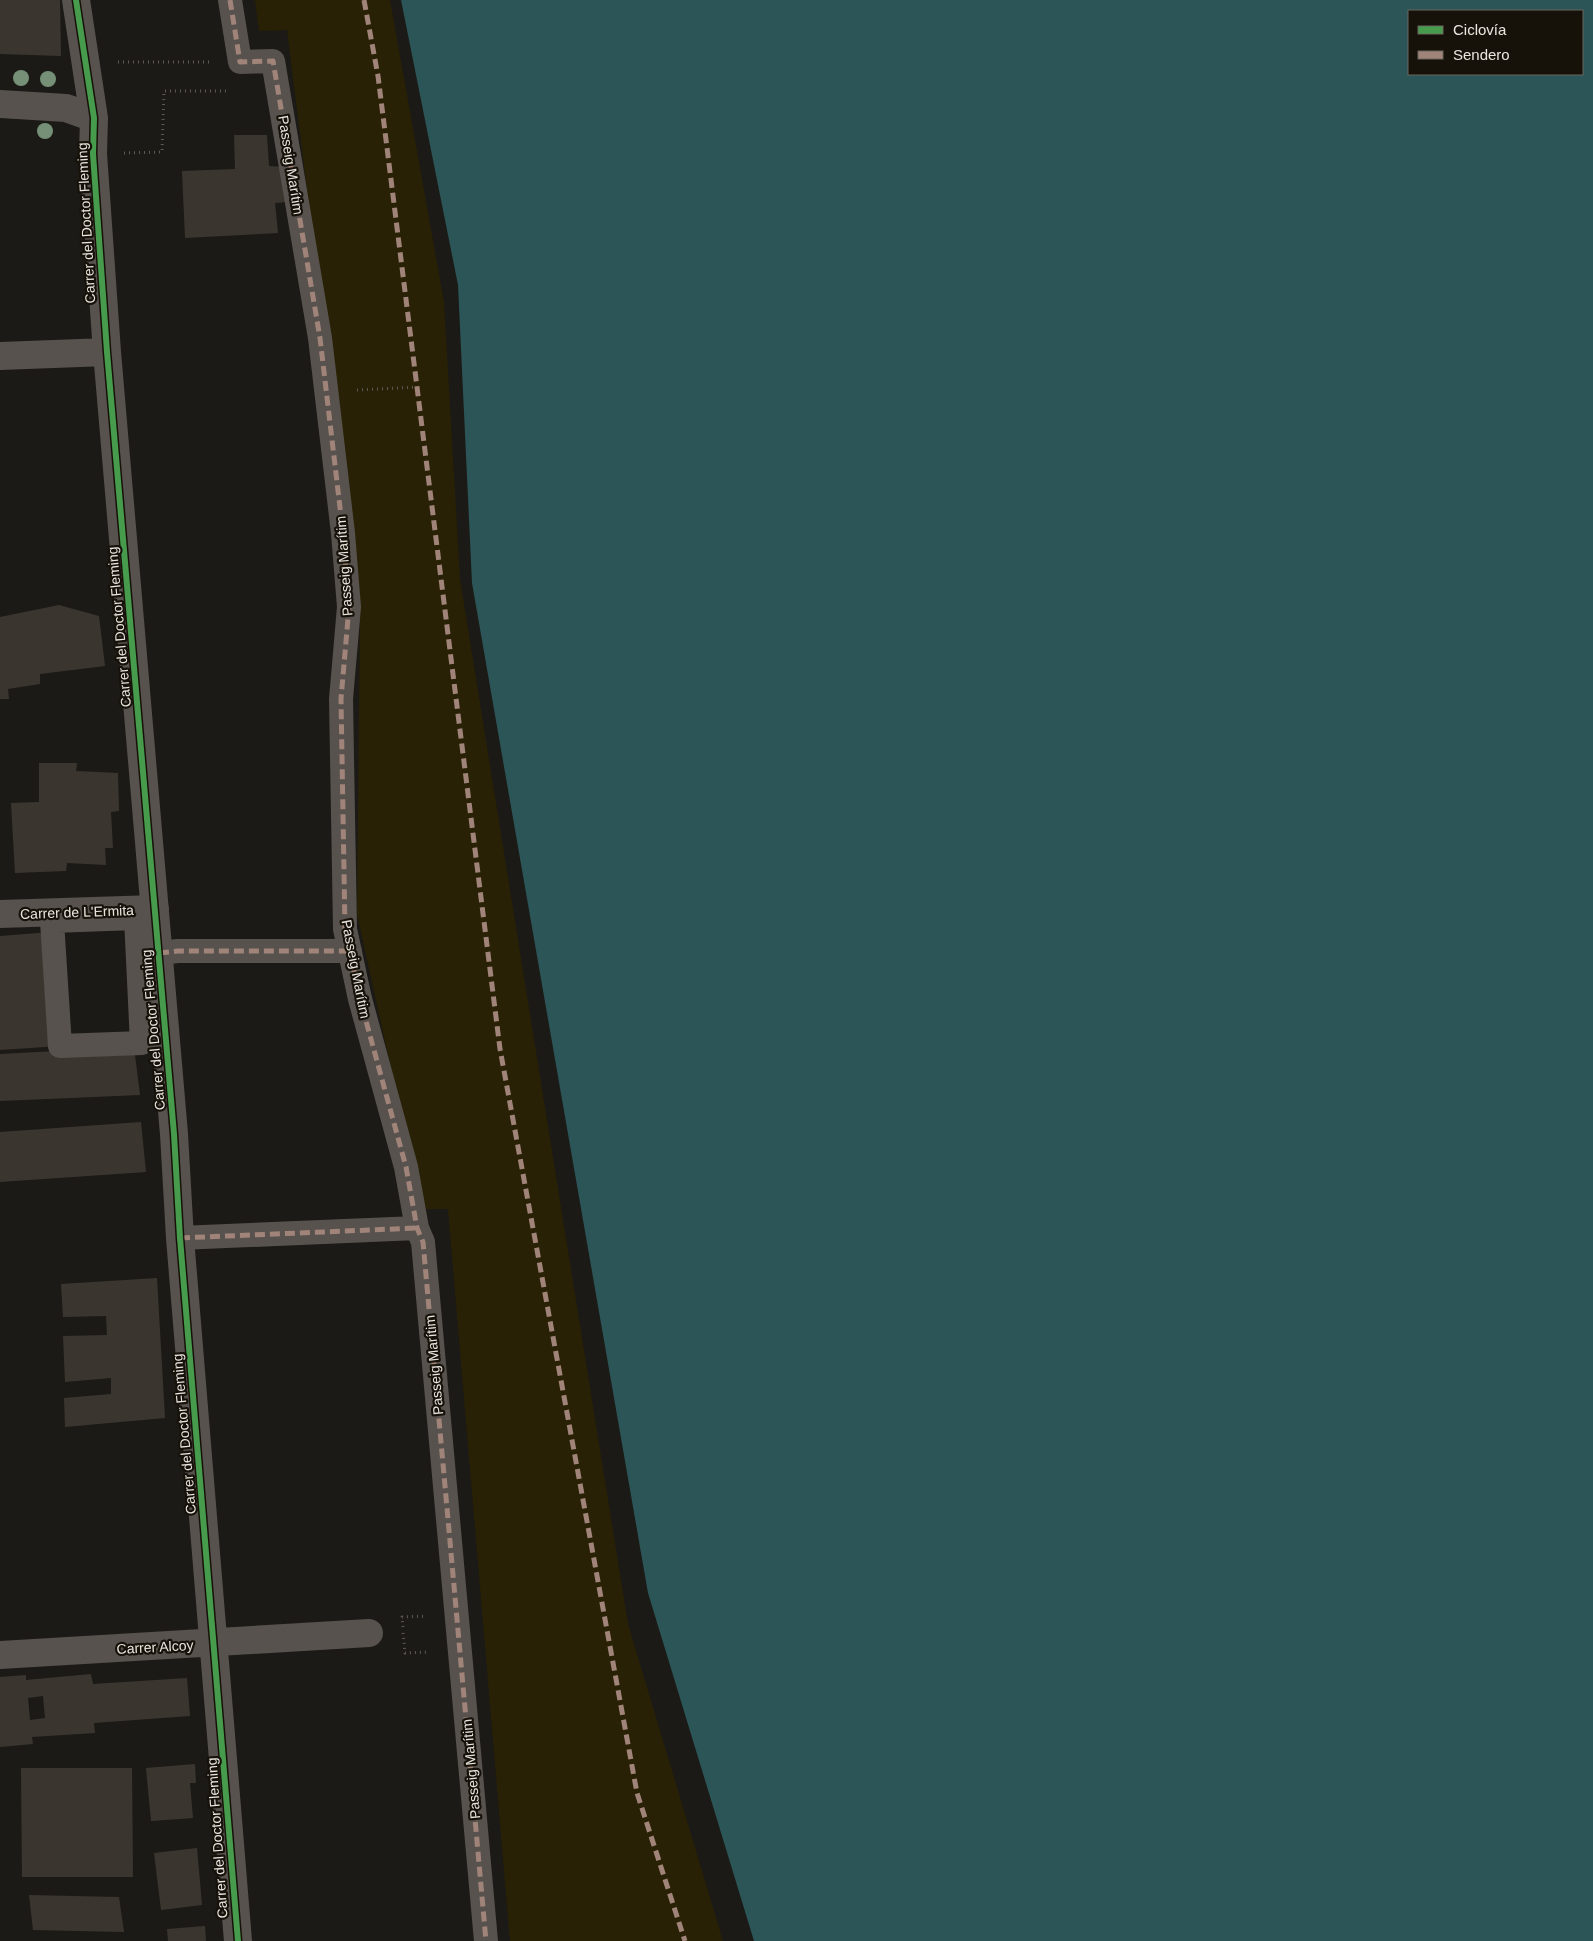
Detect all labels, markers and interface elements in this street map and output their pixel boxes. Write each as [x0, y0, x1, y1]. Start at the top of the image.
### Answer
legend [1408, 10, 1583, 75]
text: Ciclovía [1453, 21, 1507, 38]
text: Sendero [1453, 46, 1510, 63]
street label: Passeig Marítim [275, 114, 307, 216]
street label: Carrer del Doctor Fleming [74, 142, 98, 304]
street label: Passeig Marítim [333, 515, 355, 617]
street label: Carrer del Doctor Fleming [104, 546, 134, 708]
street label: Carrer de L'Ermita [20, 902, 134, 922]
street label: Passeig Marítim [339, 918, 373, 1020]
street label: Carrer del Doctor Fleming [138, 949, 168, 1111]
street label: Passeig Marítim [422, 1314, 446, 1416]
street label: Carrer del Doctor Fleming [169, 1353, 199, 1515]
street label: Carrer Alcoy [116, 1637, 194, 1657]
street label: Passeig Marítim [459, 1718, 483, 1820]
street label: Carrer del Doctor Fleming [203, 1757, 231, 1919]

